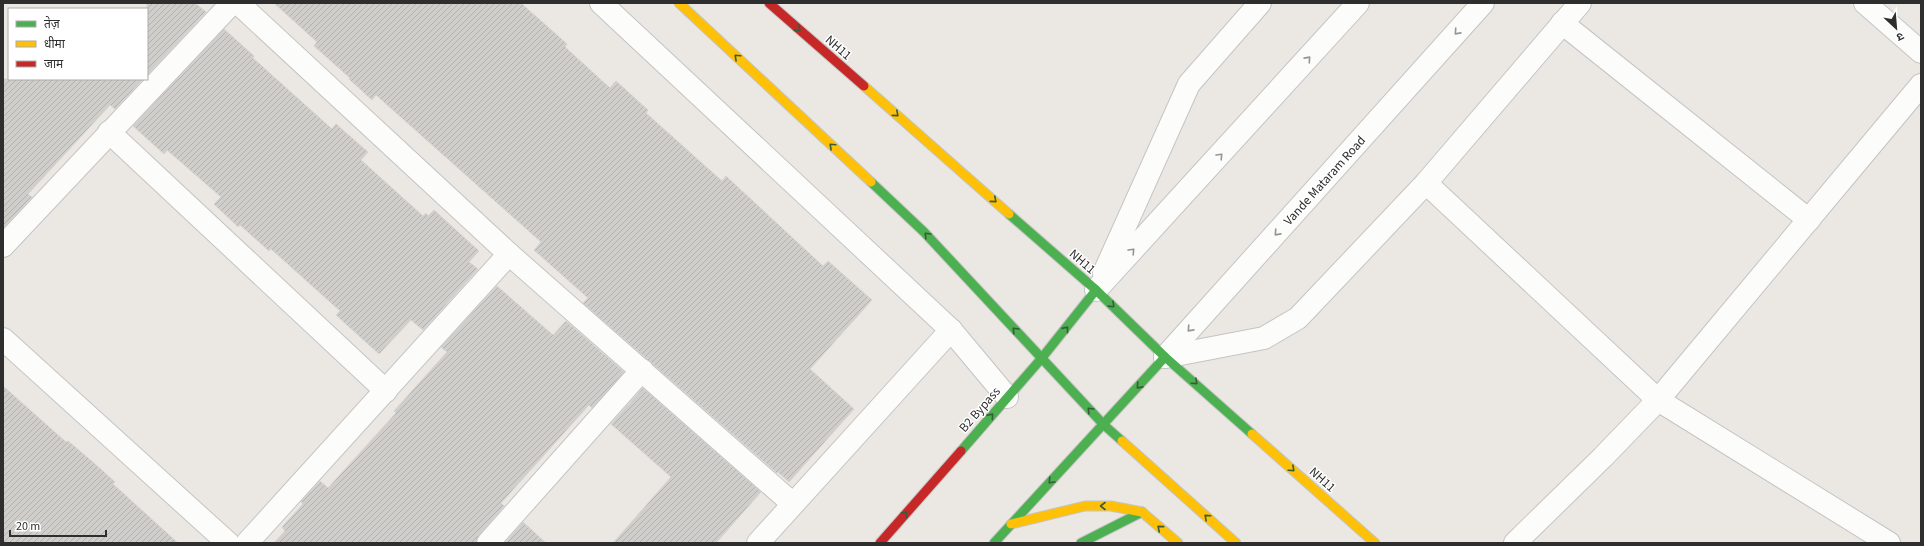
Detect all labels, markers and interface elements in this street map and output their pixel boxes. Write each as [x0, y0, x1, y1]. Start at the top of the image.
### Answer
legend [8, 8, 148, 80]
north arrow [1876, 8, 1916, 48]
text: तेज़ [44, 16, 61, 33]
one-way arrow [794, 24, 801, 31]
one-way arrow [1454, 27, 1462, 35]
text: उ [1893, 28, 1906, 45]
street label: NH11 [821, 31, 855, 64]
text: धीमा [44, 36, 66, 53]
one-way arrow [734, 54, 742, 62]
text: जाम [44, 56, 64, 73]
one-way arrow [1303, 56, 1310, 64]
one-way arrow [891, 110, 899, 117]
street label: Vande Mataram Road [1280, 132, 1370, 229]
one-way arrow [829, 143, 837, 151]
one-way arrow [1216, 153, 1223, 161]
one-way arrow [989, 196, 997, 203]
one-way arrow [1274, 228, 1281, 236]
one-way arrow [924, 232, 932, 240]
street label: NH11 [1065, 245, 1099, 278]
one-way arrow [1128, 248, 1135, 256]
one-way arrow [1107, 300, 1115, 308]
one-way arrow [1187, 325, 1194, 332]
one-way arrow [1061, 326, 1068, 333]
one-way arrow [1013, 328, 1020, 335]
one-way arrow [1190, 378, 1197, 385]
one-way arrow [1137, 381, 1144, 388]
street label: B2 Bypass [955, 383, 1005, 436]
one-way arrow [1087, 407, 1095, 415]
one-way arrow [986, 413, 993, 420]
street label: NH11 [1305, 463, 1339, 496]
one-way arrow [1287, 464, 1294, 471]
one-way arrow [1049, 476, 1056, 484]
one-way arrow [1100, 502, 1106, 510]
one-way arrow [901, 511, 908, 518]
scale bar [10, 512, 106, 538]
one-way arrow [1204, 514, 1212, 522]
text: 20 m [16, 518, 40, 535]
one-way arrow [1157, 525, 1165, 532]

